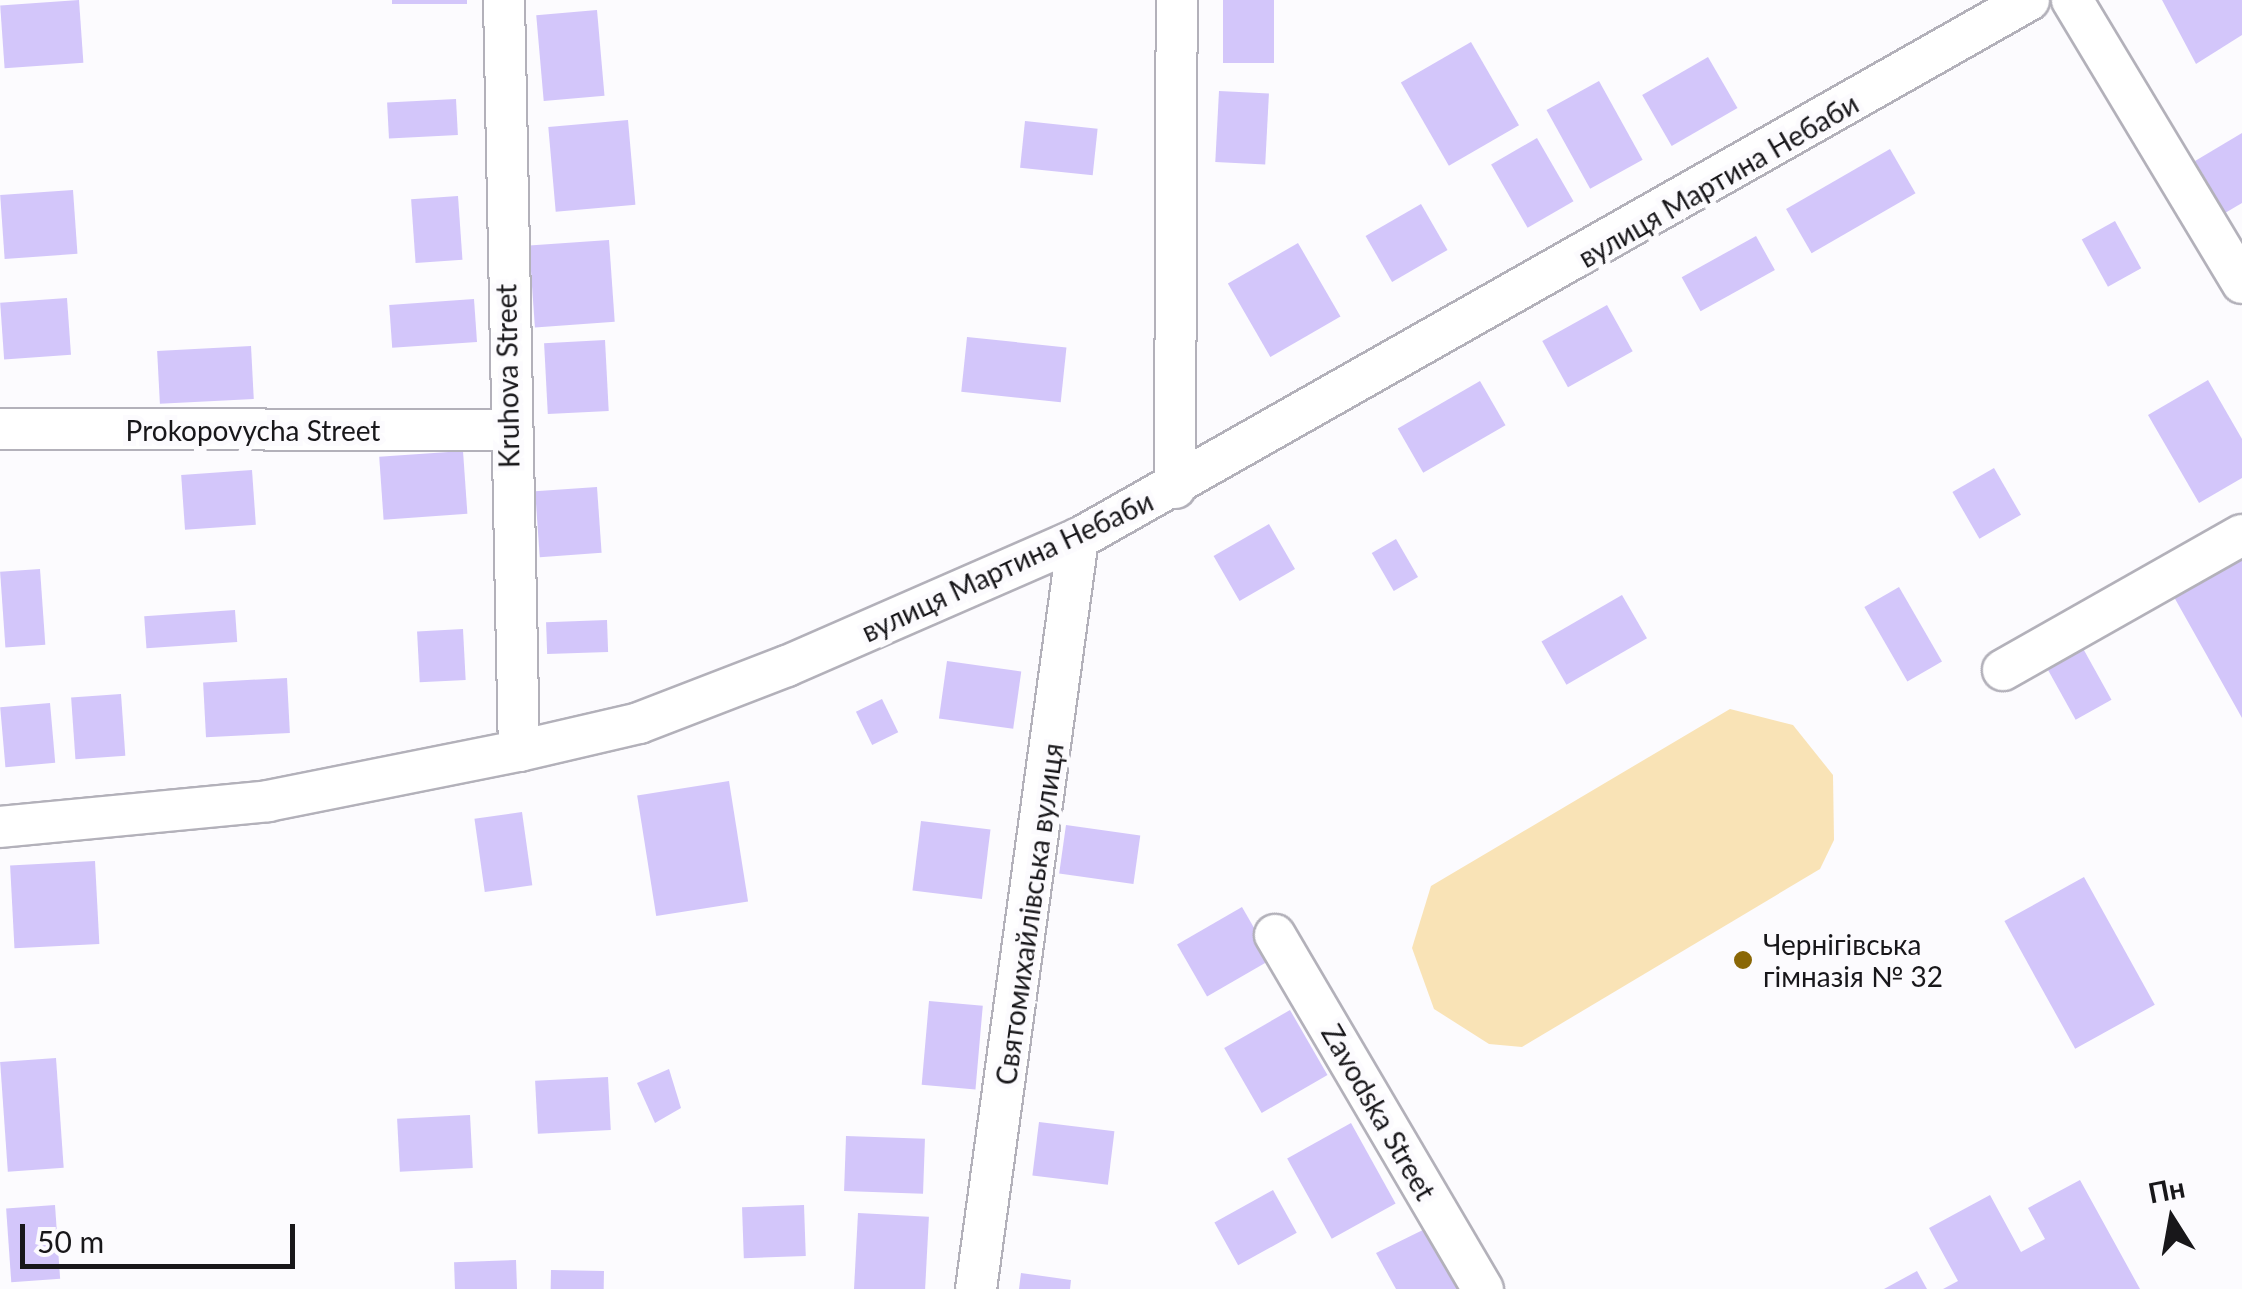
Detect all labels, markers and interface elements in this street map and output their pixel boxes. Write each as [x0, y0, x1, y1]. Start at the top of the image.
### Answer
street label: вулиця Мартина Небаби [1572, 86, 1864, 274]
street label: Kruhova Street [489, 284, 525, 468]
street label: Prokopovycha Street [126, 413, 380, 447]
street label: вулиця Мартина Небаби [856, 484, 1158, 648]
street label: Святомихайлівська вулиця [988, 741, 1070, 1087]
place label: Чернігівська гімназія № 32 [1763, 927, 1943, 993]
marker: Чернігівська гімназія № 32 [1732, 949, 1754, 971]
street label: Zavodska Street [1315, 1018, 1443, 1206]
north arrow [2122, 1169, 2222, 1269]
text: Пн [2145, 1169, 2187, 1210]
scale bar [25, 1204, 300, 1266]
text: 50 m [37, 1223, 104, 1259]

